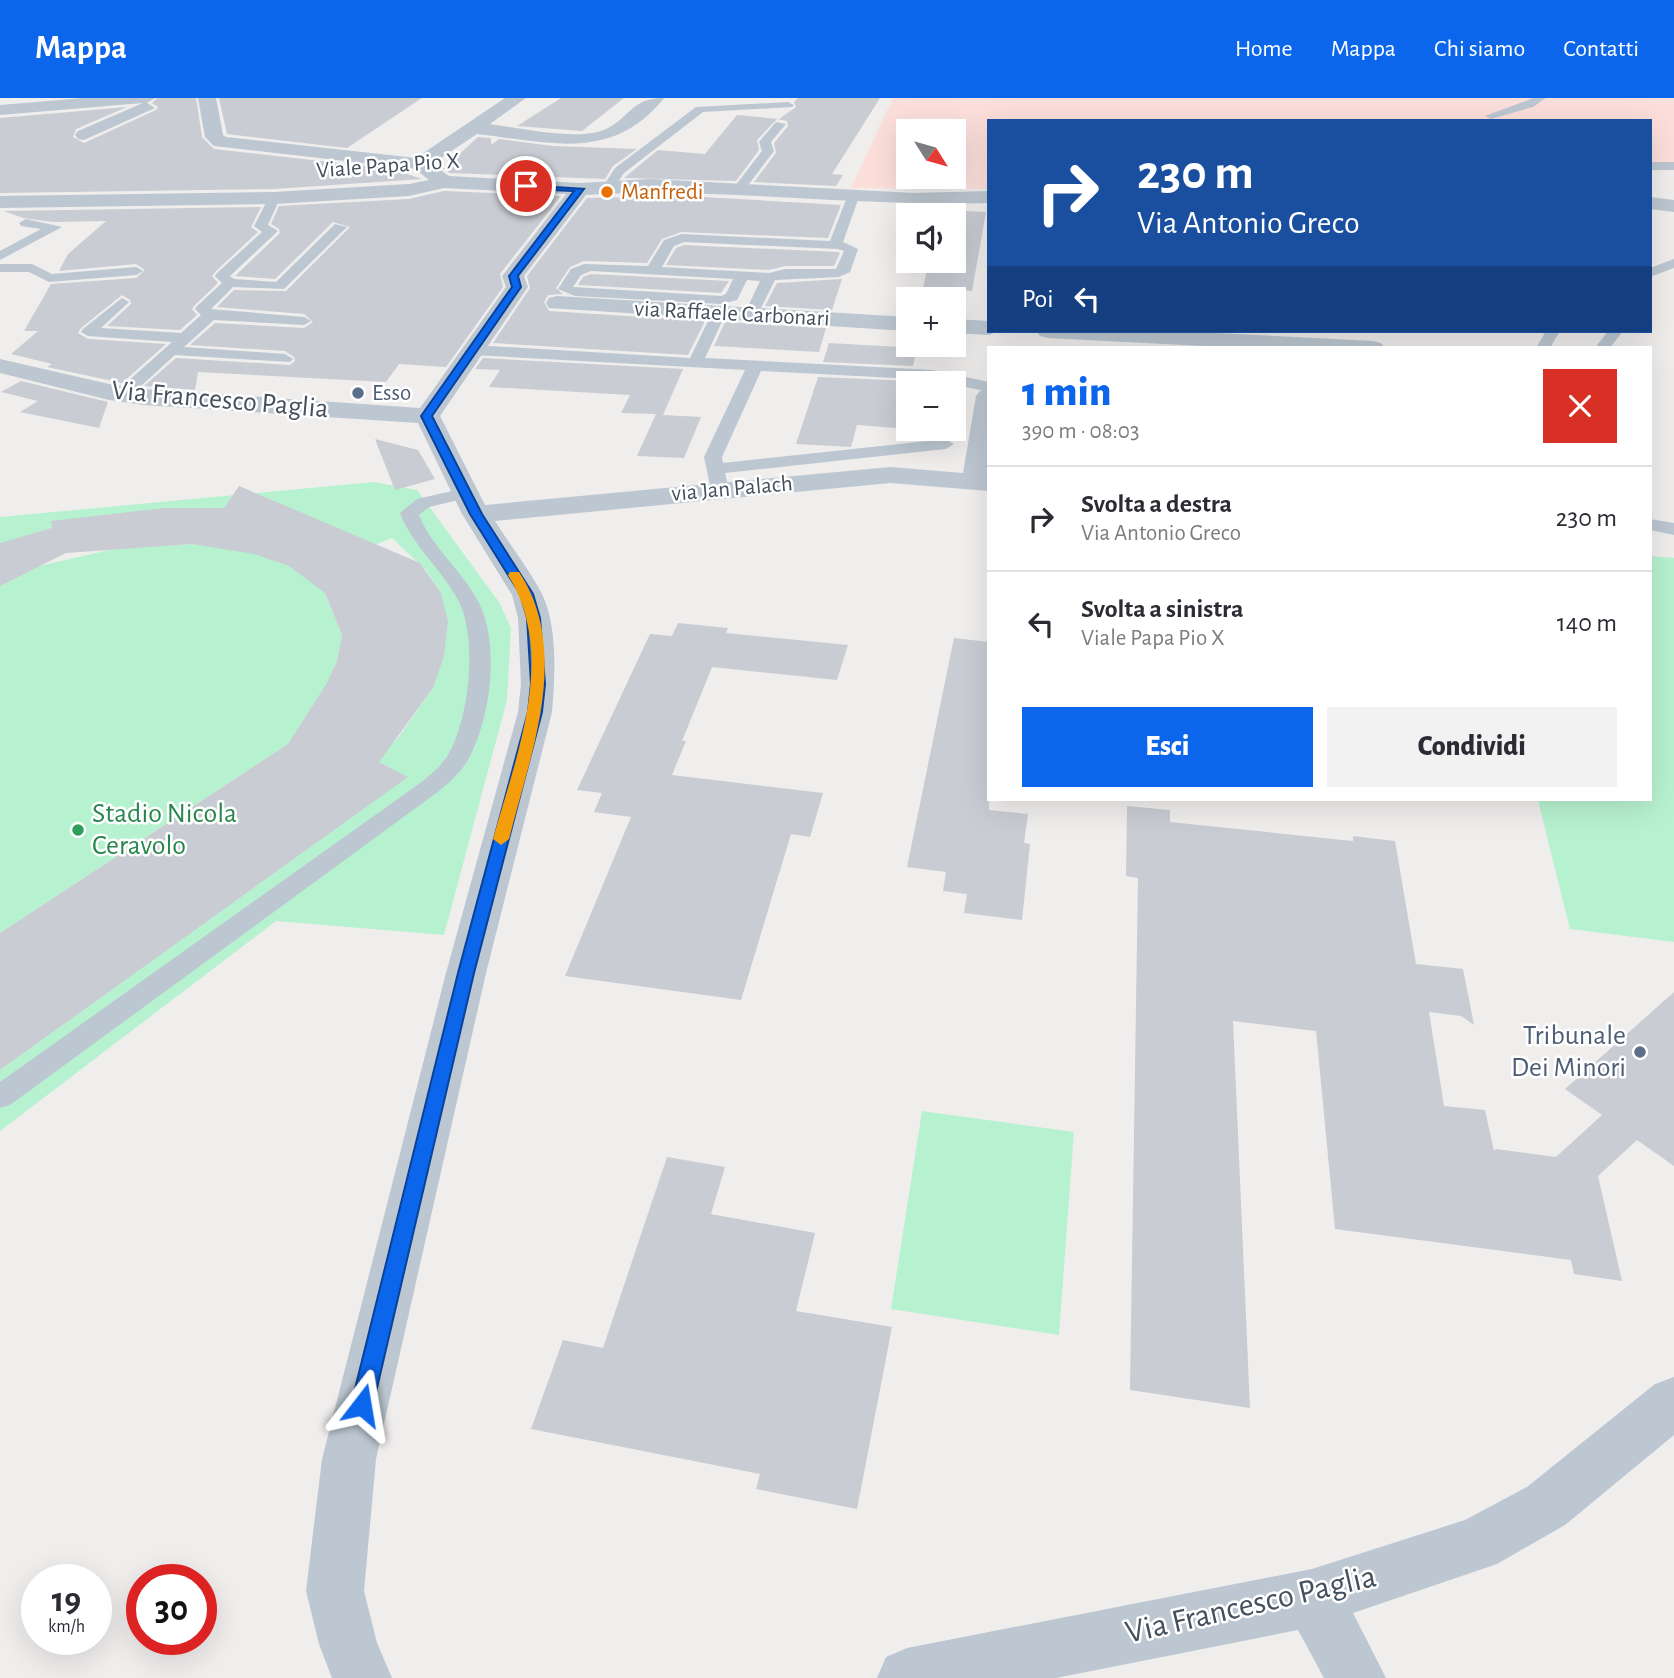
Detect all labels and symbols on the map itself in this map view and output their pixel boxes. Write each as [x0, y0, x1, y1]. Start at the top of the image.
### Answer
north arrow [896, 119, 966, 189]
street label: Viale Papa Pio X [316, 149, 461, 182]
pin [496, 156, 556, 216]
place label: Manfredi [621, 181, 703, 204]
marker: Manfredi [599, 184, 615, 200]
street label: via Raffaele Carbonari [634, 297, 830, 331]
street label: Via Francesco Paglia [111, 377, 330, 423]
place label: Esso [372, 382, 411, 405]
marker: Esso [350, 385, 366, 401]
street label: via Jan Palach [670, 472, 794, 506]
place label: Stadio Nicola Ceravolo [92, 800, 237, 860]
marker: Stadio Nicola Ceravolo [70, 822, 86, 838]
place label: Tribunale Dei Minori [1511, 1022, 1626, 1082]
marker: Tribunale Dei Minori [1632, 1044, 1648, 1060]
position arrow [325, 1368, 399, 1442]
street label: Via Francesco Paglia [1122, 1560, 1380, 1650]
speed limit sign: 30 [126, 1564, 217, 1655]

